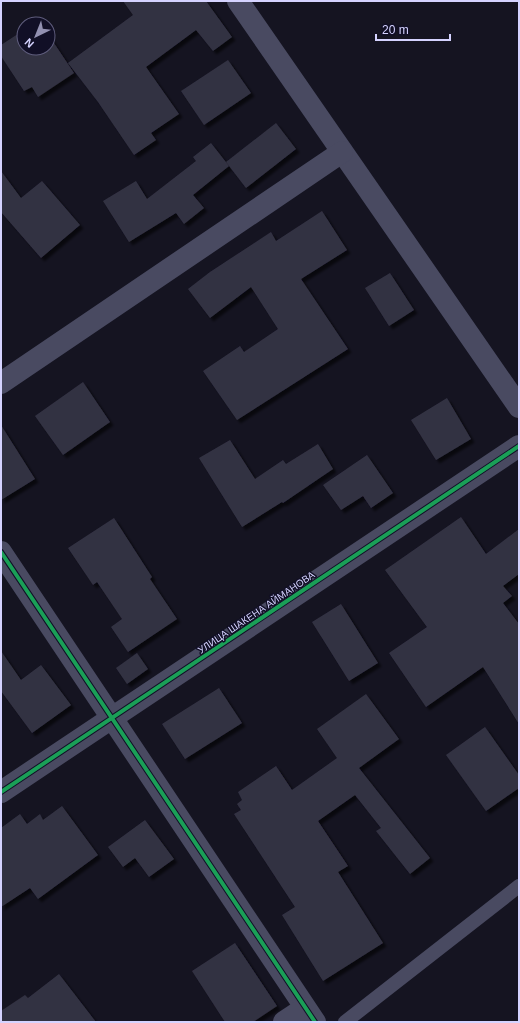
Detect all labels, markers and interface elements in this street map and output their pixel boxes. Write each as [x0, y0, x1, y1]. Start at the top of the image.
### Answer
north arrow [16, 16, 56, 56]
scale bar [376, 16, 450, 42]
text: 20 m [382, 23, 409, 37]
text: N [22, 36, 36, 50]
street label: УЛИЦА ШАКЕНА АЙМАНОВА [195, 568, 317, 656]

